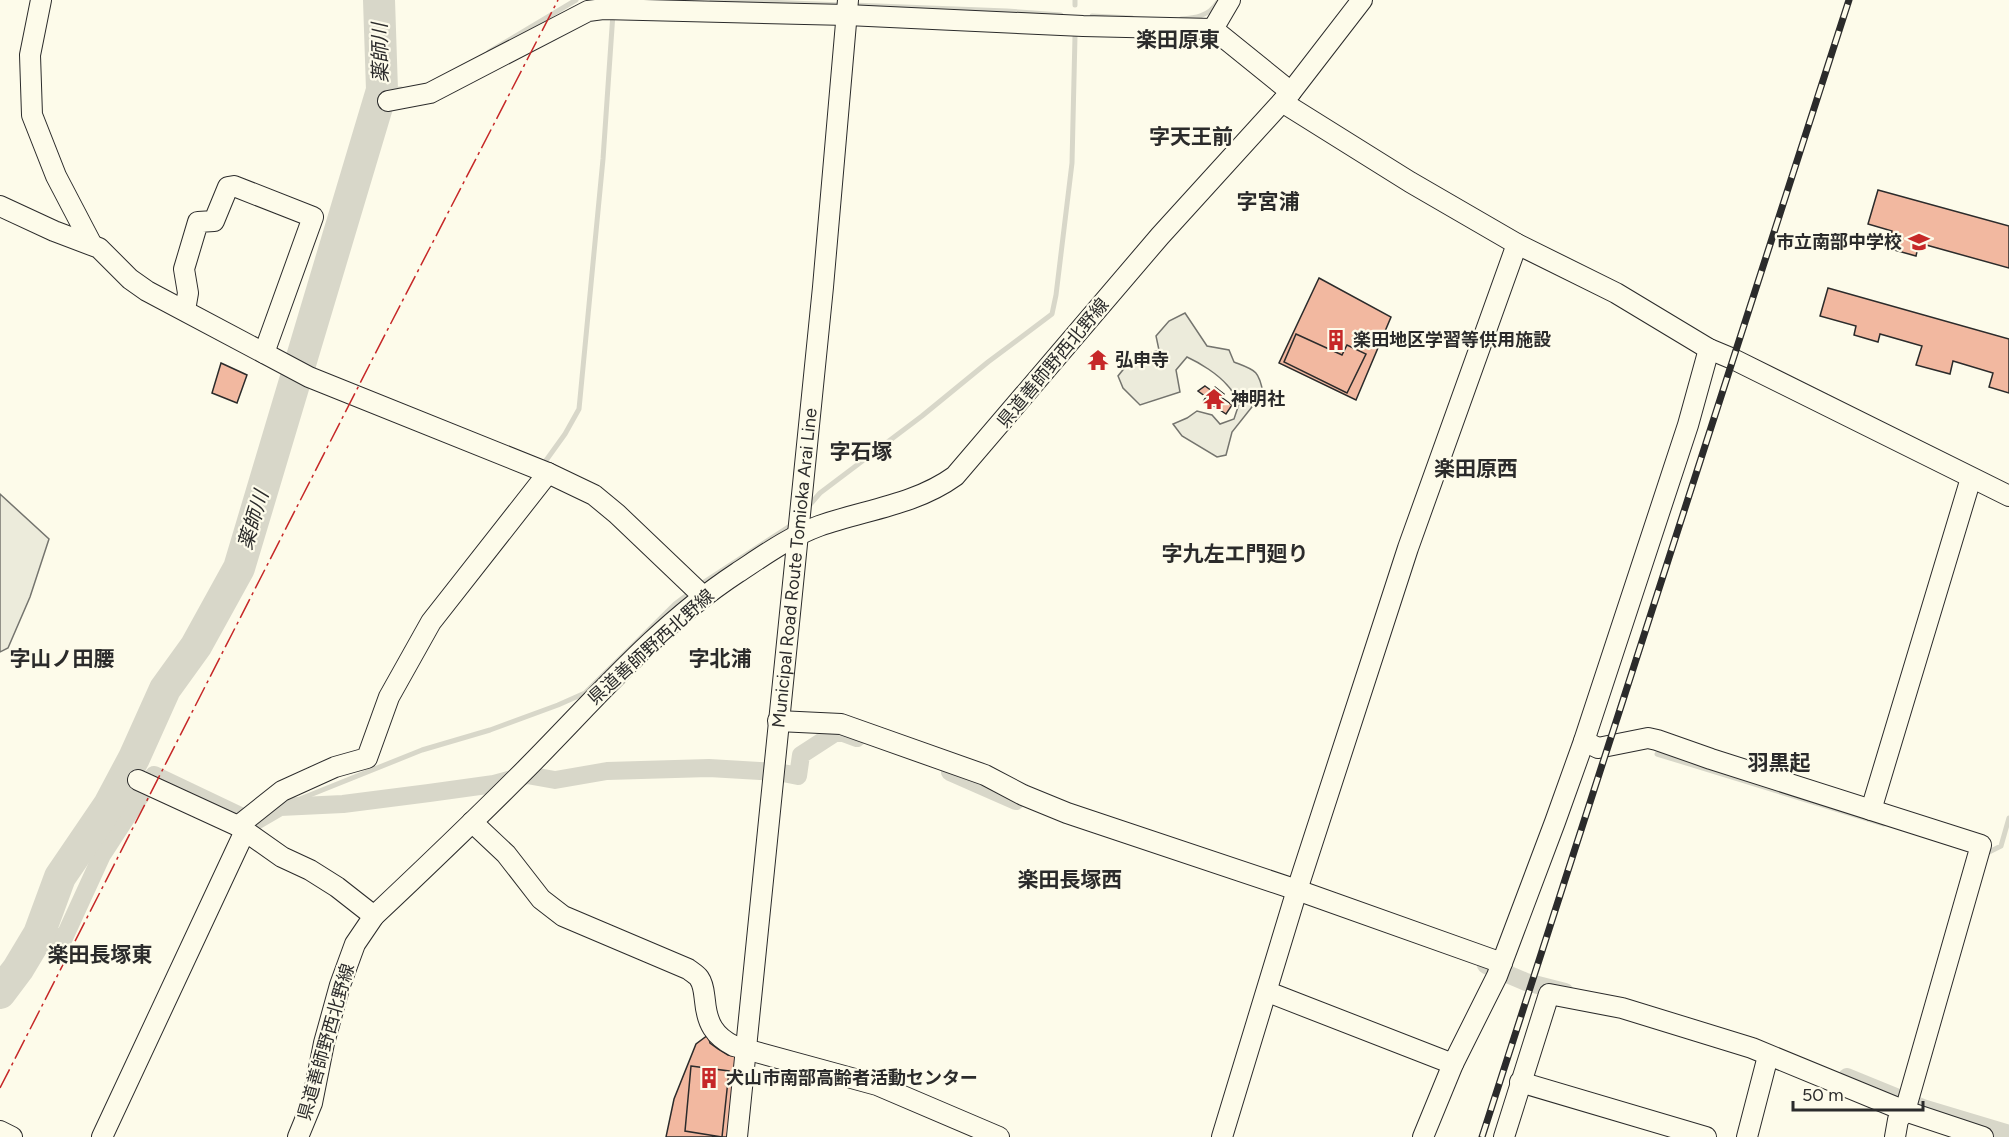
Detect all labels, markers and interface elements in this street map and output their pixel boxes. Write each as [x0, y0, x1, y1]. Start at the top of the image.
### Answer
water label: 薬師川 [367, 21, 393, 83]
district label: 楽田原東 [1136, 27, 1220, 52]
district label: 字天王前 [1149, 124, 1233, 149]
district label: 字宮浦 [1237, 189, 1300, 214]
school or university icon: 市立南部中学校 [1907, 230, 1931, 254]
place label: 市立南部中学校 [1776, 231, 1902, 253]
street label: 県道善師野西北野線 [993, 294, 1113, 432]
building icon: 楽田地区学習等供用施設 [1324, 328, 1348, 352]
place label: 楽田地区学習等供用施設 [1353, 329, 1551, 351]
temple icon: 弘申寺 [1086, 348, 1110, 372]
place label: 弘申寺 [1115, 349, 1169, 371]
temple icon: 神明社 [1202, 387, 1226, 411]
place label: 神明社 [1231, 388, 1285, 410]
street label: Municipal Road Route Tomioka Arai Line [767, 407, 822, 729]
district label: 字石塚 [830, 439, 893, 464]
district label: 楽田原西 [1434, 456, 1518, 481]
water label: 薬師川 [233, 486, 274, 552]
district label: 字九左エ門廻り [1162, 541, 1309, 566]
street label: 県道善師野西北野線 [583, 585, 719, 709]
district label: 字山ノ田腰 [10, 646, 115, 671]
district label: 字北浦 [689, 646, 752, 671]
district label: 羽黒起 [1748, 750, 1811, 775]
district label: 楽田長塚西 [1018, 867, 1123, 892]
district label: 楽田長塚東 [48, 942, 153, 967]
street label: 県道善師野西北野線 [293, 961, 359, 1123]
building icon: 犬山市南部高齢者活動センター [697, 1066, 721, 1090]
place label: 犬山市南部高齢者活動センター [726, 1067, 978, 1089]
scale bar [1793, 1074, 1924, 1112]
text: 50 m [1802, 1084, 1844, 1106]

